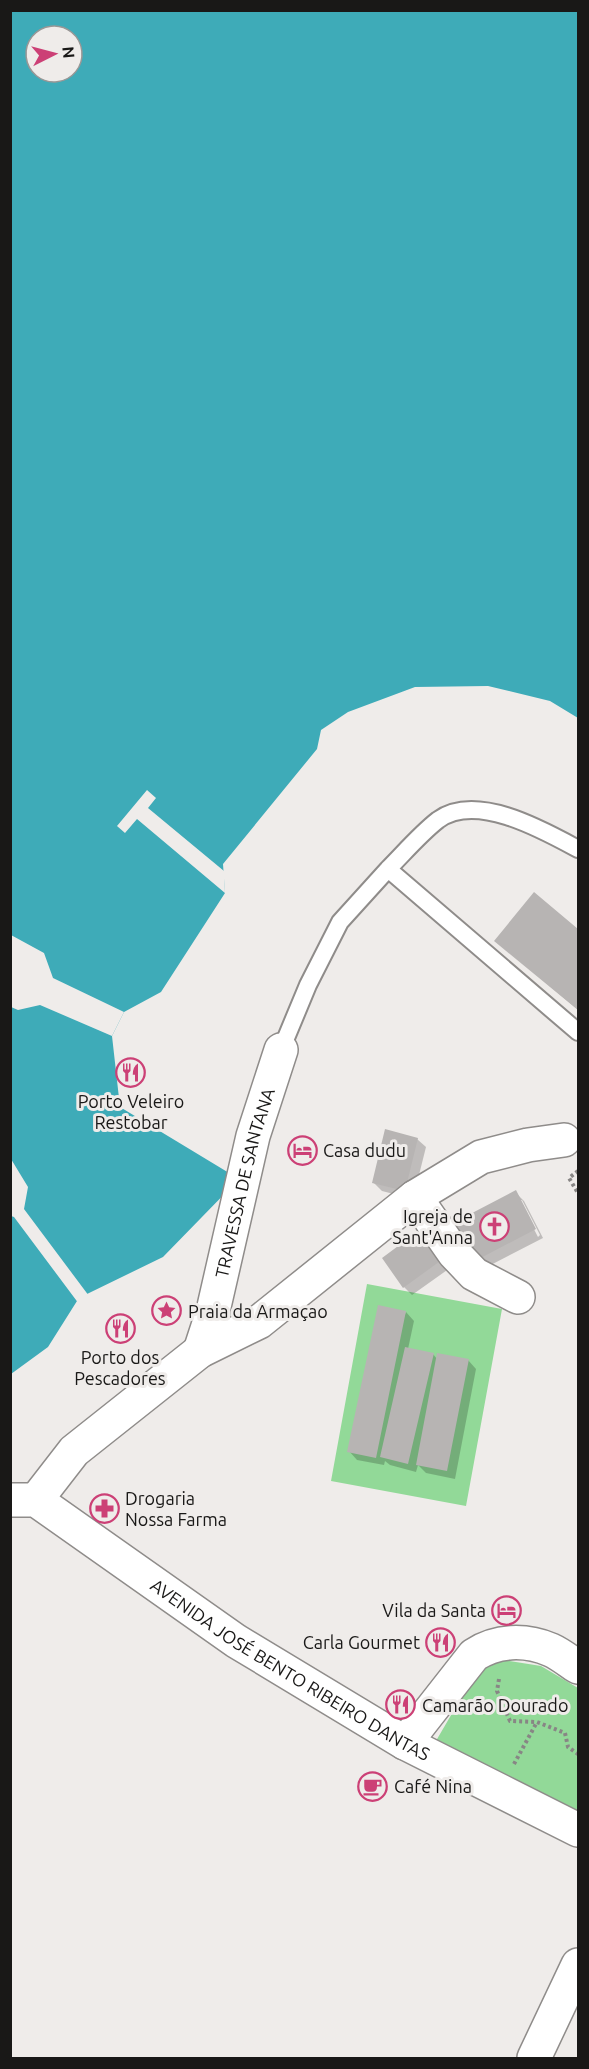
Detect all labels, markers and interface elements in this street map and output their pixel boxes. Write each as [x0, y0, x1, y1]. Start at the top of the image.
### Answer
north arrow [24, 24, 84, 84]
text: N [59, 46, 78, 59]
restaurant icon: Porto Veleiro Restobar [115, 1056, 147, 1088]
street label: TRAVESSA DE SANTANA [211, 1085, 278, 1280]
place label: Porto Veleiro Restobar [78, 1091, 184, 1132]
hotel icon: Casa dudu [286, 1134, 318, 1166]
place label: Casa dudu [323, 1140, 406, 1160]
place label: Igreja de Sant'Anna [392, 1206, 473, 1247]
church icon: Igreja de Sant'Anna [478, 1210, 510, 1242]
place icon: Praia da Armaçao [151, 1295, 183, 1327]
place label: Praia da Armaçao [188, 1301, 328, 1321]
restaurant icon: Porto dos Pescadores [104, 1312, 136, 1344]
place label: Porto dos Pescadores [74, 1347, 166, 1388]
place label: Drogaria Nossa Farma [125, 1488, 227, 1529]
pharmacy icon: Drogaria Nossa Farma [88, 1492, 120, 1524]
street label: AVENIDA JOSÉ BENTO RIBEIRO DANTAS [147, 1574, 433, 1764]
hotel icon: Vila da Santa [491, 1594, 523, 1626]
place label: Vila da Santa [382, 1600, 486, 1620]
restaurant icon: Carla Gourmet [425, 1626, 457, 1658]
place label: Carla Gourmet [303, 1632, 420, 1652]
restaurant icon: Camarão Dourado [385, 1689, 417, 1721]
place label: Camarão Dourado [422, 1695, 568, 1715]
cafe icon: Café Nina [357, 1770, 389, 1802]
place label: Café Nina [394, 1776, 472, 1796]

